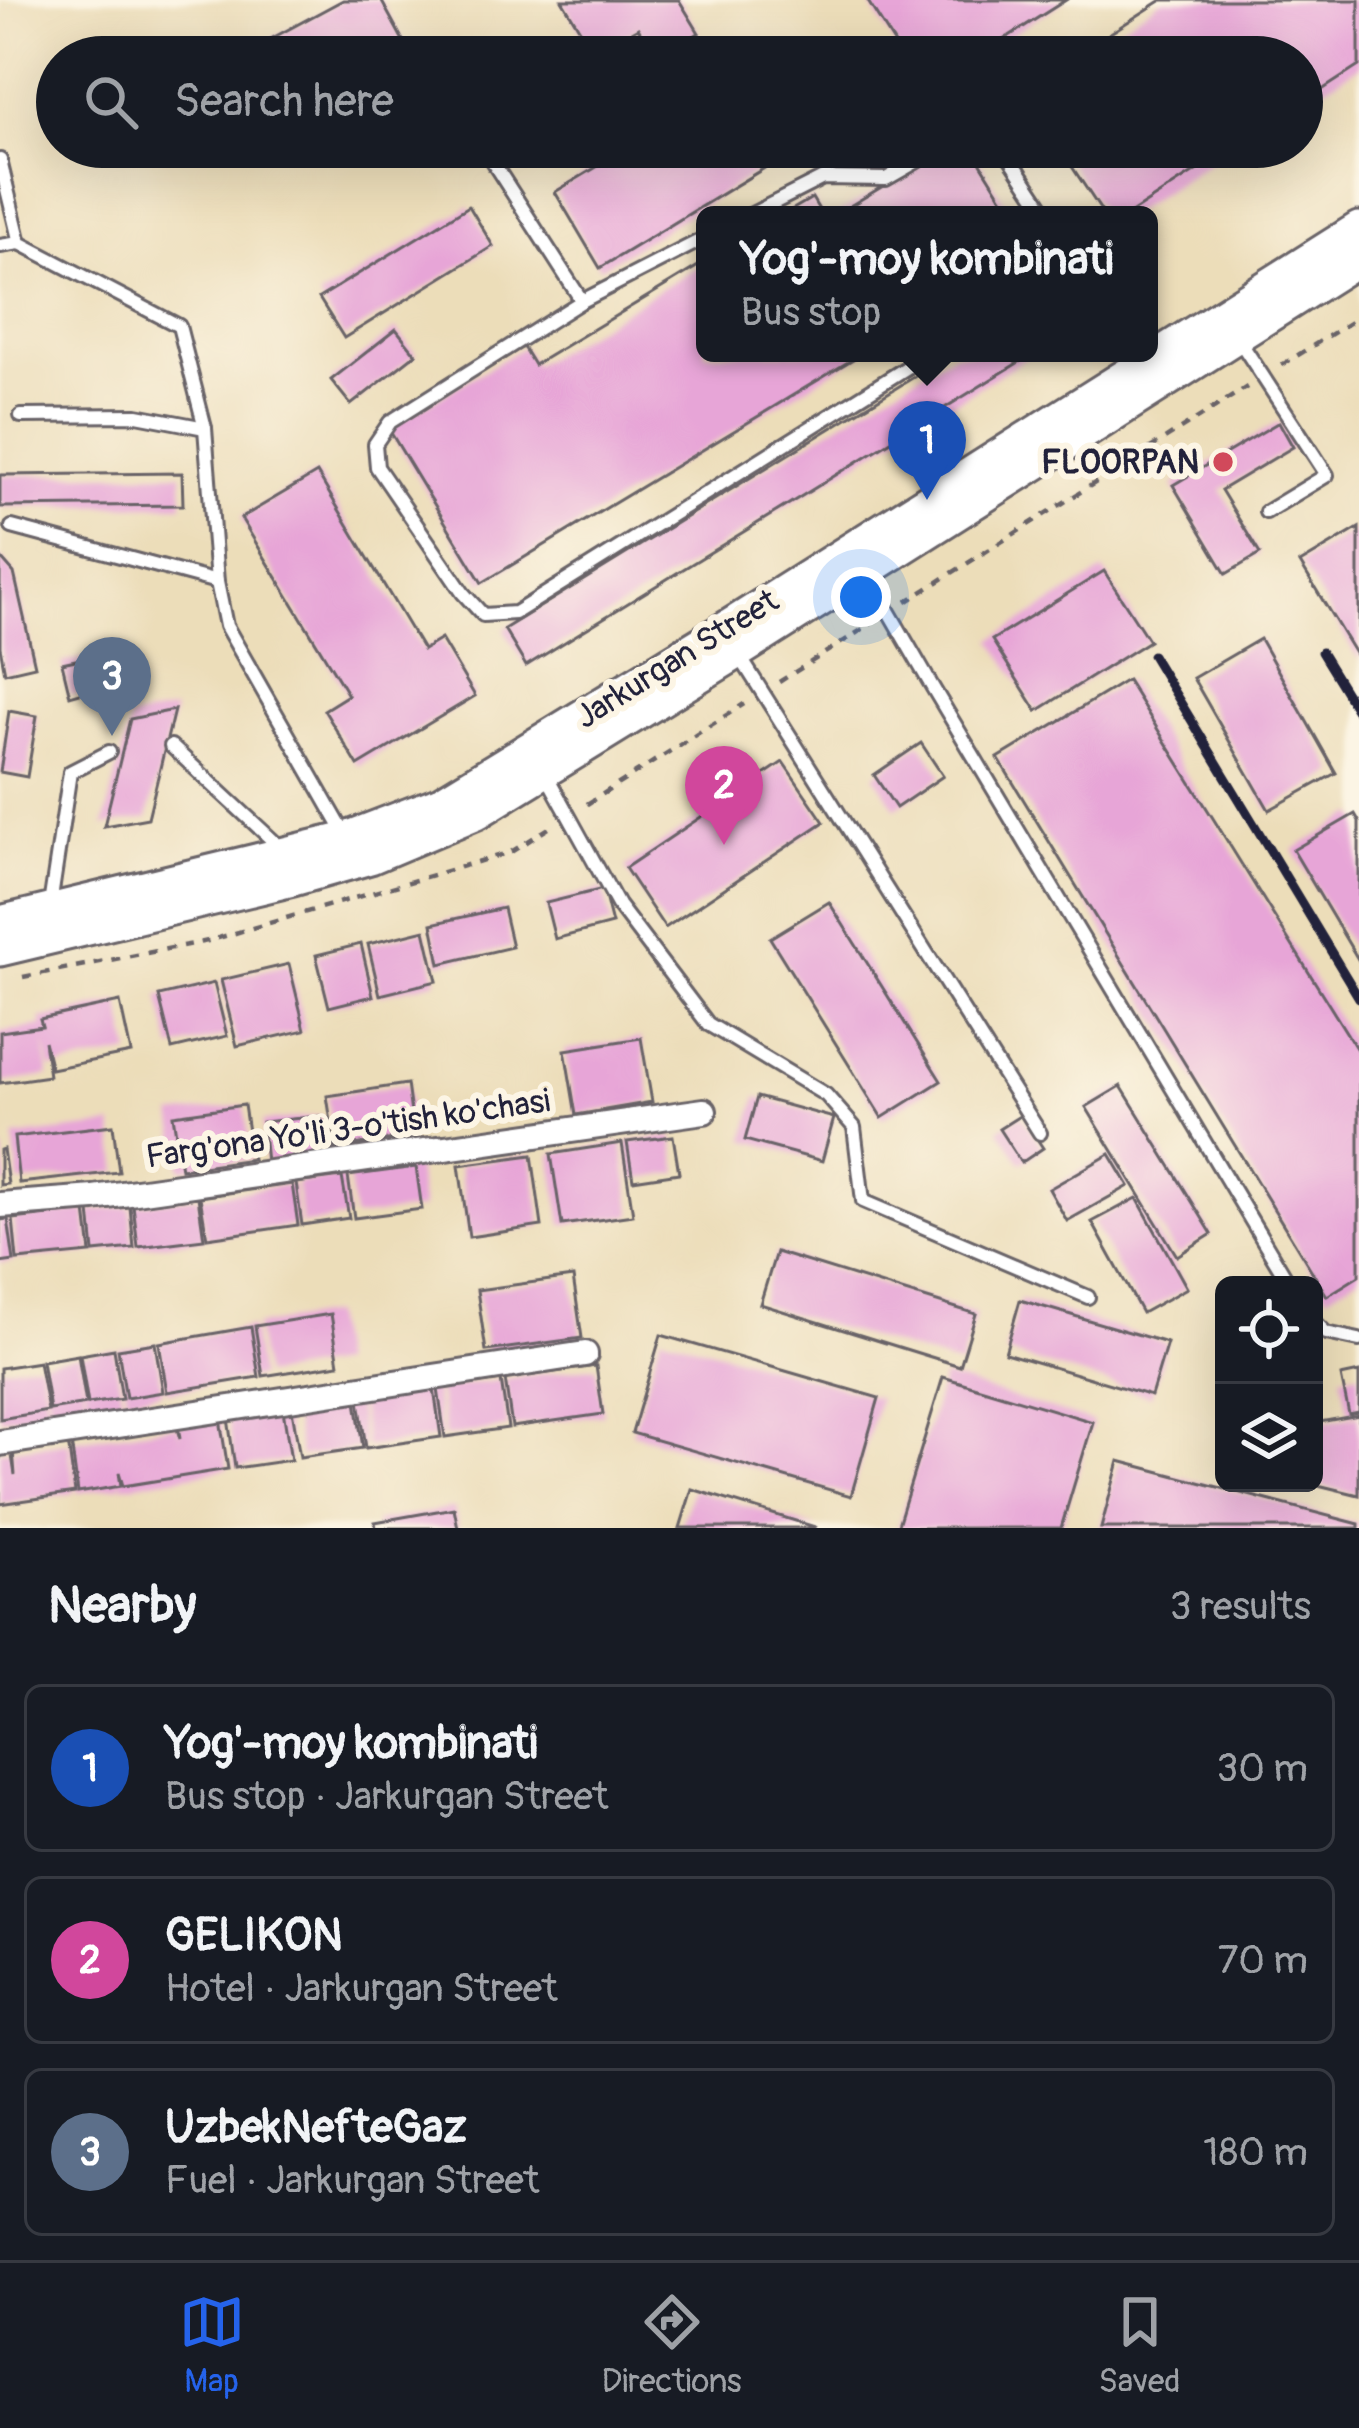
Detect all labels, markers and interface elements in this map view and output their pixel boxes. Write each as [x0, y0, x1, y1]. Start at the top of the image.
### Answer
search box [36, 36, 1323, 168]
icon: search [78, 69, 144, 135]
text: Search here [174, 74, 394, 130]
popup [696, 206, 1158, 362]
text: Yog'-moy kombinati [741, 232, 1113, 288]
text: Bus stop [741, 288, 881, 337]
pin: 1 [888, 401, 966, 500]
place label: FLOORPAN [1041, 442, 1199, 483]
marker: FLOORPAN [1210, 449, 1236, 475]
your location [831, 567, 891, 627]
street label: Jarkurgan Street [568, 580, 787, 738]
pin: 3 [73, 637, 151, 736]
pin: 2 [685, 746, 763, 845]
street label: Farg'ona Yo'li 3-o'tish ko'chasi [143, 1080, 553, 1178]
map controls [1215, 1276, 1323, 1492]
button: locate [1215, 1276, 1323, 1384]
button: layers [1215, 1384, 1323, 1492]
text: Nearby [48, 1574, 196, 1638]
text: 3 results [1170, 1582, 1311, 1631]
text: Yog'-moy kombinati [165, 1716, 537, 1772]
text: 1 [82, 1744, 98, 1793]
text: 30 m [1217, 1744, 1308, 1793]
text: Bus stop · Jarkurgan Street [165, 1772, 608, 1821]
text: GELIKON [165, 1908, 342, 1964]
text: 2 [79, 1936, 101, 1985]
text: 70 m [1218, 1936, 1308, 1985]
text: Hotel · Jarkurgan Street [165, 1964, 558, 2013]
text: UzbekNefteGaz [165, 2100, 467, 2156]
text: 3 [79, 2128, 101, 2177]
text: 180 m [1203, 2128, 1308, 2177]
text: Fuel · Jarkurgan Street [165, 2156, 540, 2205]
tab: Map [179, 2289, 245, 2402]
tab: Directions [602, 2289, 742, 2402]
tab: Saved [1099, 2289, 1180, 2402]

